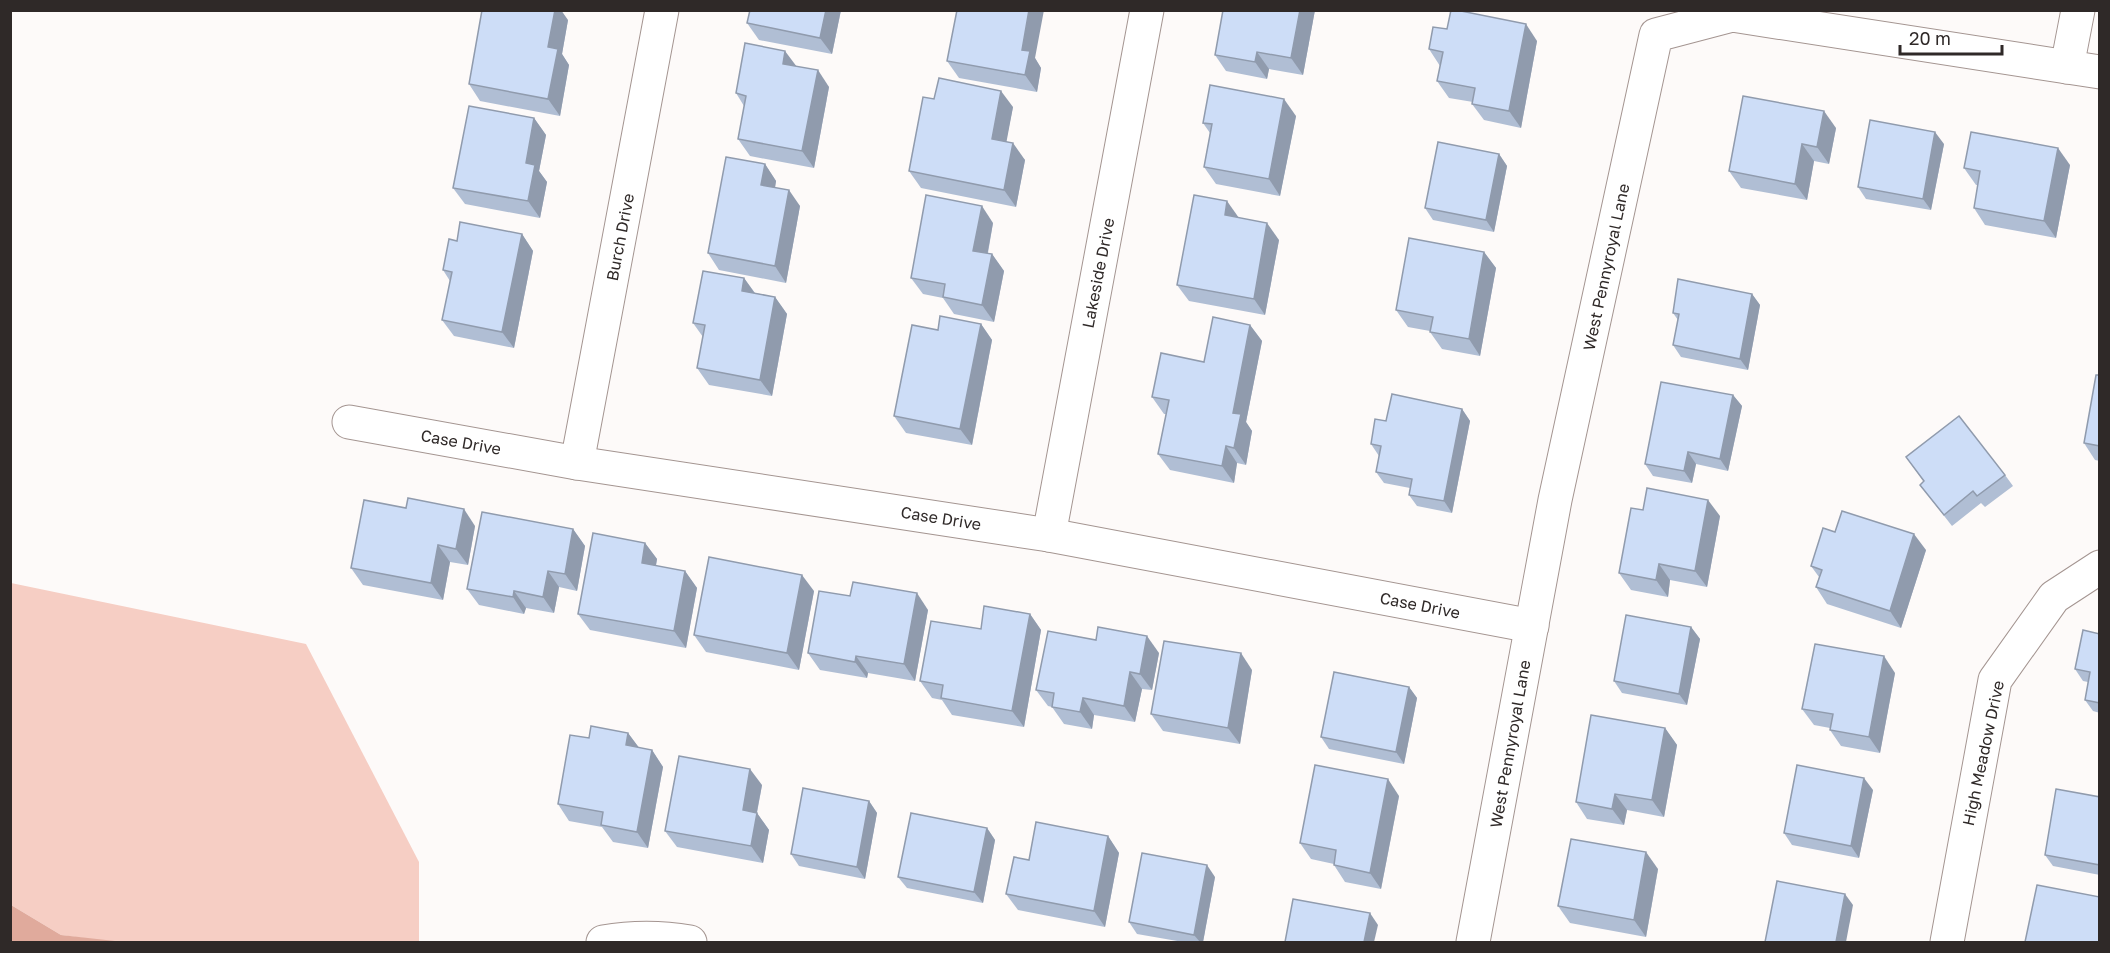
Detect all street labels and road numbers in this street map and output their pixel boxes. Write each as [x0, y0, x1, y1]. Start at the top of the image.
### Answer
street label: West Pennyroyal Lane [1579, 182, 1633, 352]
street label: Burch Drive [602, 192, 638, 282]
street label: Lakeside Drive [1078, 216, 1118, 330]
street label: Case Drive [419, 425, 503, 459]
street label: Case Drive [899, 502, 983, 534]
street label: Case Drive [1378, 587, 1462, 623]
street label: West Pennyroyal Lane [1485, 658, 1535, 830]
street label: High Meadow Drive [1958, 678, 2008, 828]

